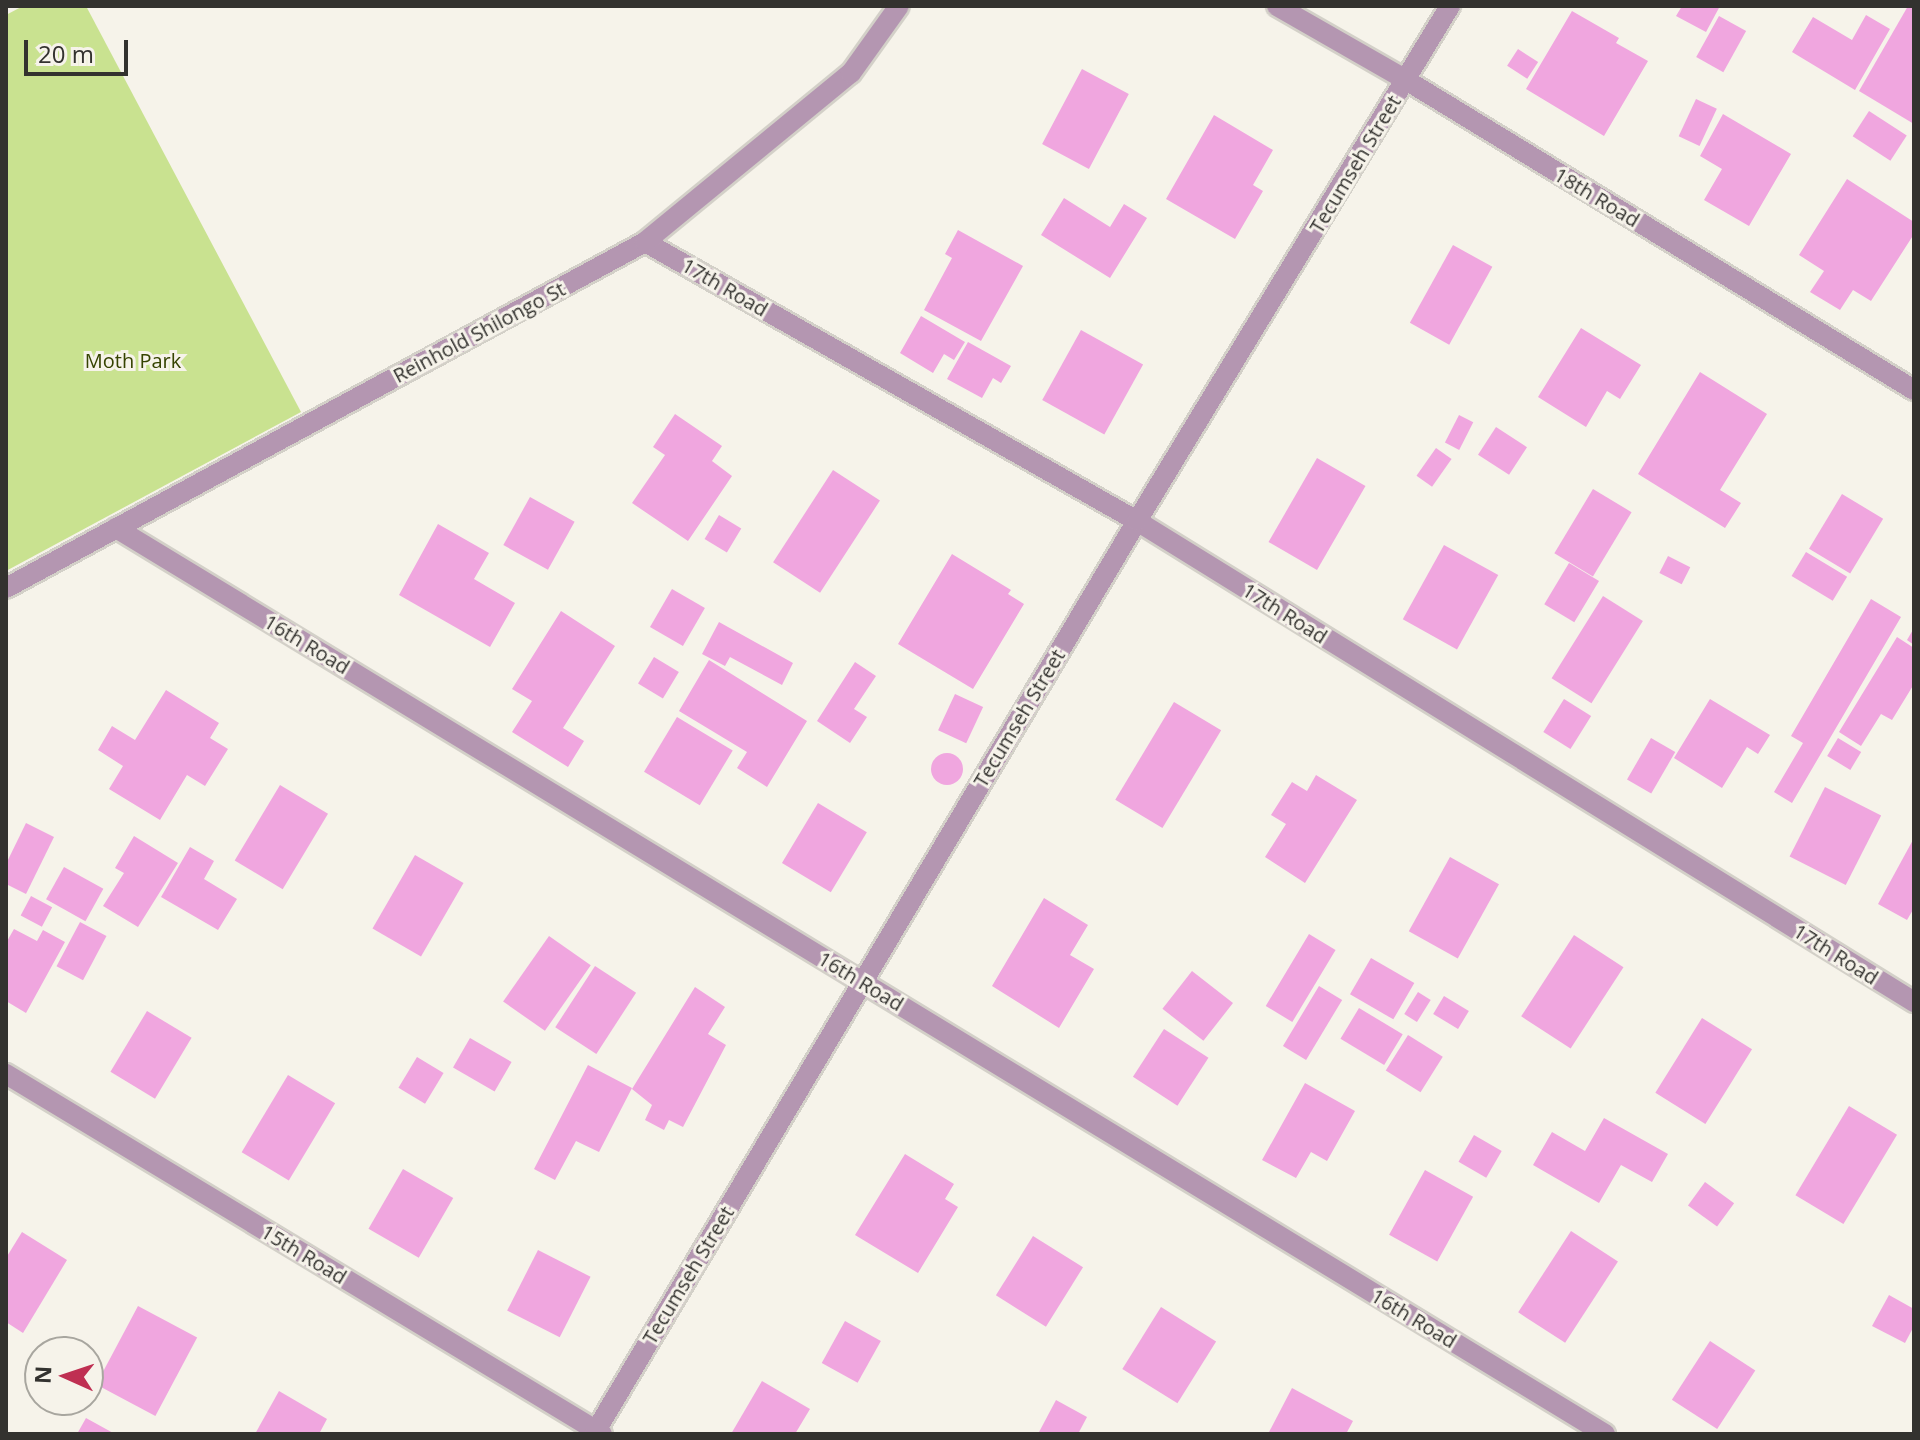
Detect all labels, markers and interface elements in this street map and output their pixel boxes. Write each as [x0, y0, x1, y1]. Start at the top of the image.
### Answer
scale bar [28, 24, 132, 74]
text: 20 m [38, 37, 94, 70]
street label: Tecumseh Street [1304, 91, 1406, 237]
street label: 18th Road [1550, 162, 1644, 232]
street label: 17th Road [678, 253, 772, 321]
street label: Reinhold Shilongo St [389, 276, 569, 388]
park label: Moth Park [85, 348, 181, 372]
street label: 17th Road [1238, 578, 1332, 648]
street label: 16th Road [260, 609, 354, 679]
street label: Tecumseh Street [968, 645, 1070, 791]
street label: 17th Road [1789, 919, 1883, 989]
street label: 16th Road [814, 946, 908, 1016]
street label: Tecumseh Street [637, 1202, 739, 1348]
street label: 15th Road [257, 1219, 351, 1289]
street label: 16th Road [1367, 1283, 1461, 1353]
north arrow [24, 1336, 104, 1416]
text: N [27, 1365, 57, 1385]

